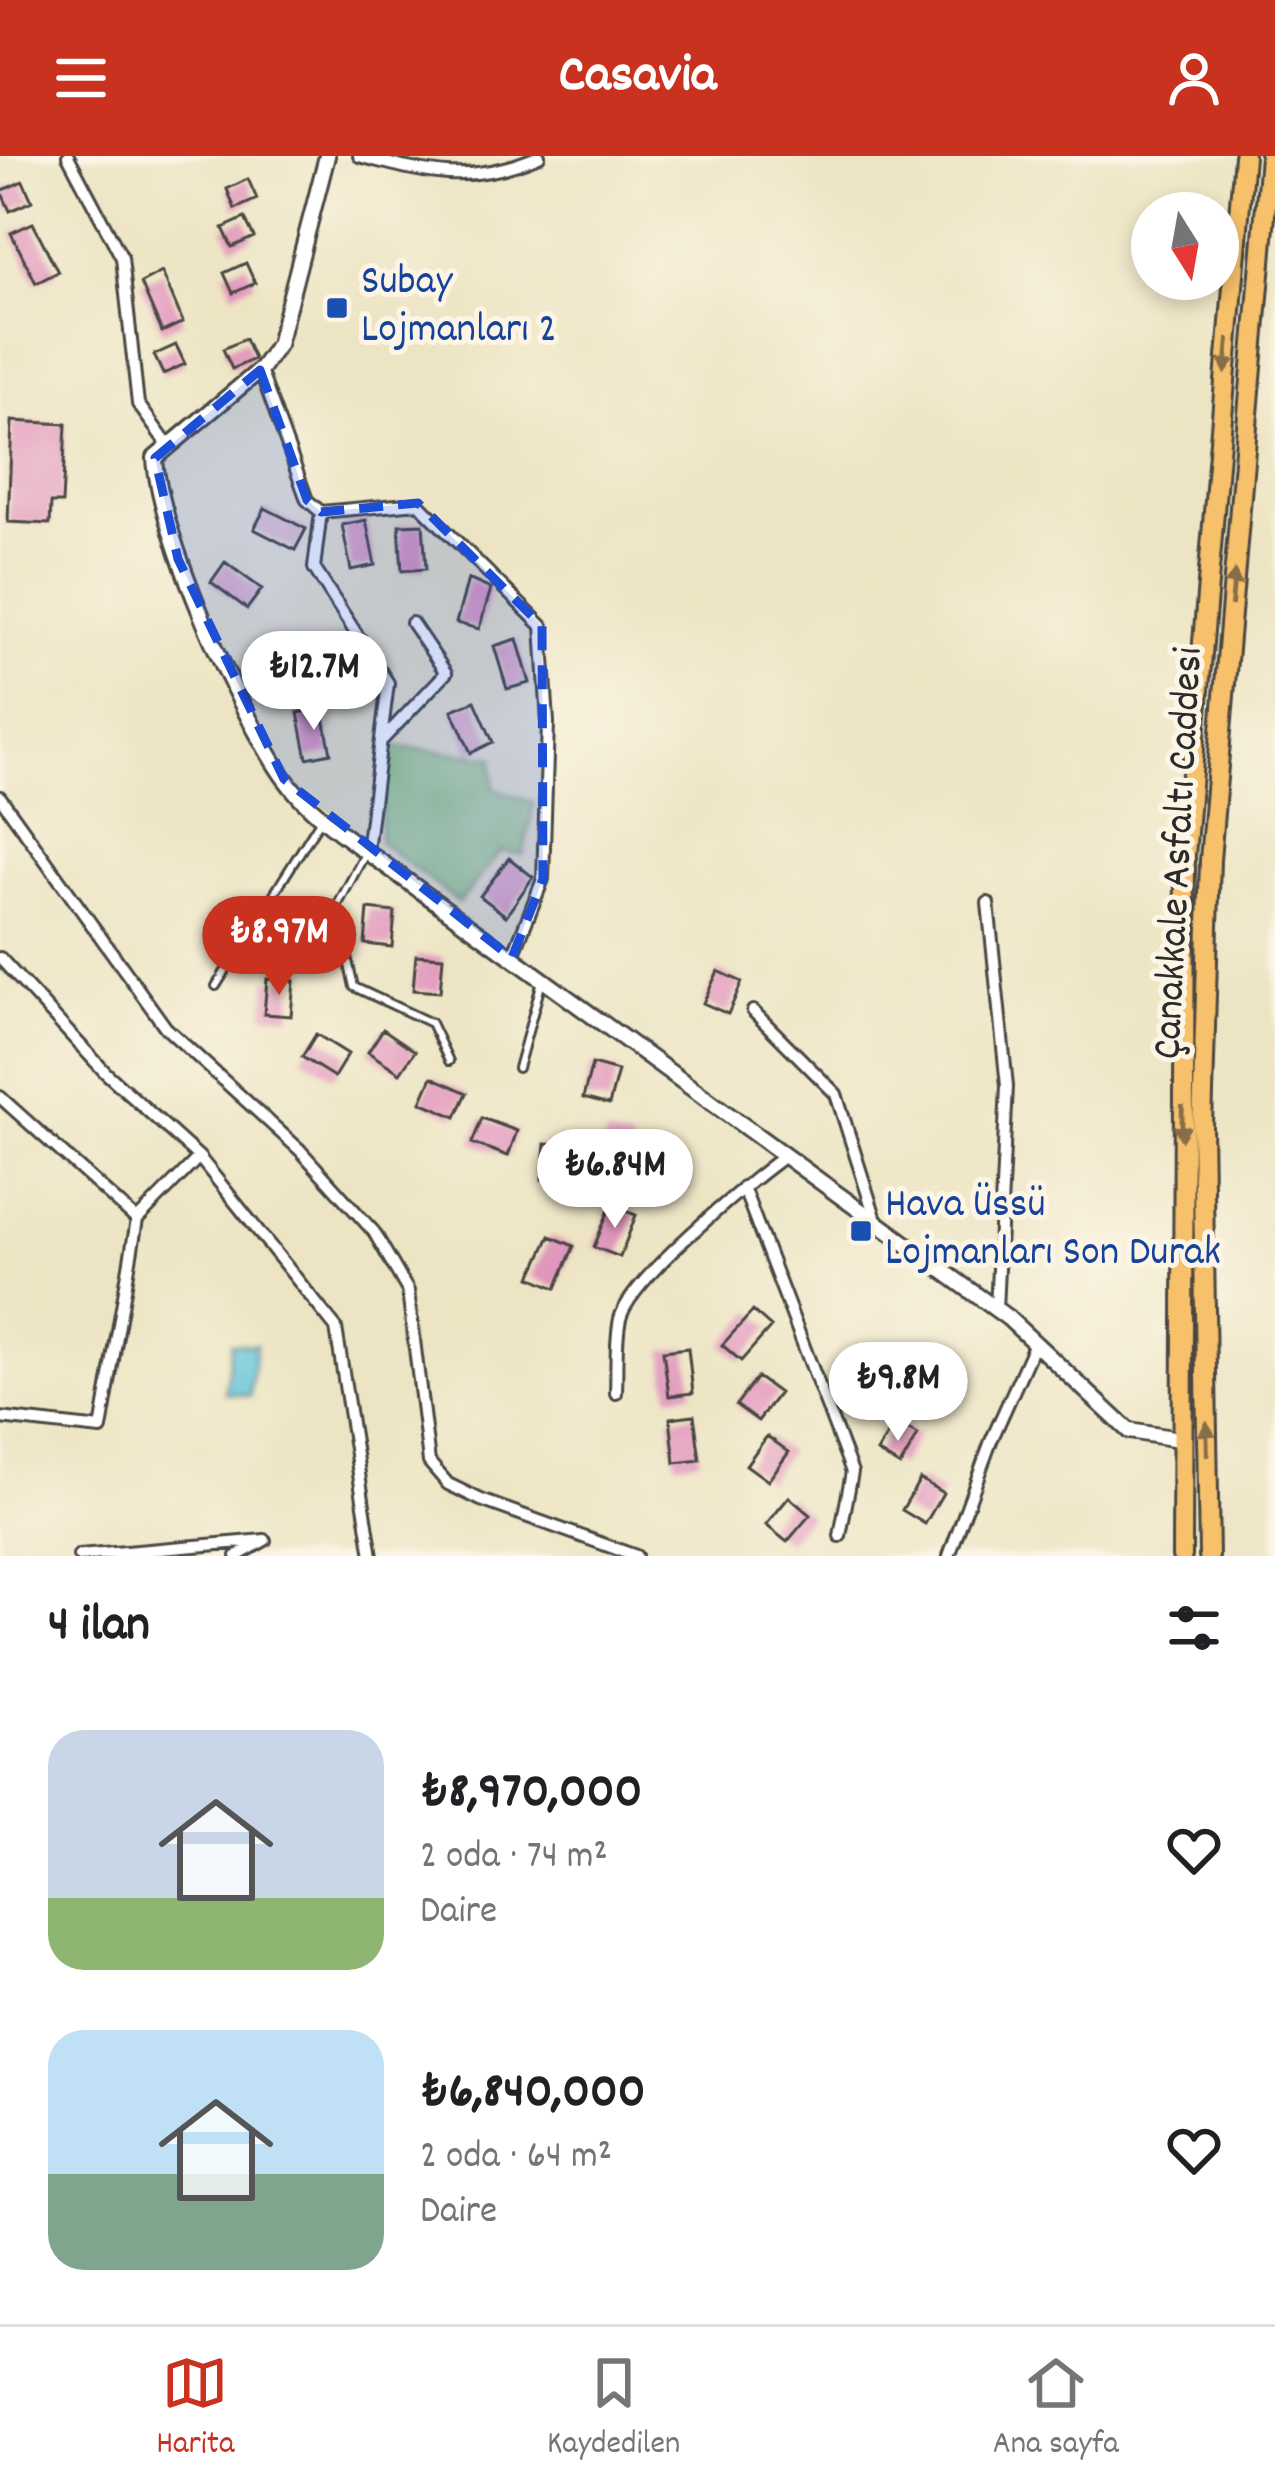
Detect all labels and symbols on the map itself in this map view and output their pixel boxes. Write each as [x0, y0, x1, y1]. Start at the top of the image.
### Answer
north arrow [1131, 192, 1239, 300]
place label: Subay Lojmanları 2 [361, 254, 557, 362]
marker: Subay Lojmanları 2 [324, 295, 350, 321]
one-way arrow [1217, 338, 1236, 375]
one-way arrow [1224, 569, 1243, 606]
pin: ₺12.7M [216, 631, 412, 733]
street label: Çanakkale Asfaltı Caddesi [1140, 646, 1222, 1060]
pin: ₺8.97M [181, 896, 377, 998]
one-way arrow [1172, 1105, 1192, 1143]
pin: ₺6.84M [517, 1129, 713, 1231]
place label: Hava Üssü Lojmanları Son Durak [885, 1177, 1221, 1285]
marker: Hava Üssü Lojmanları Son Durak [848, 1218, 874, 1244]
pin: ₺9.8M [814, 1342, 982, 1444]
one-way arrow [1197, 1419, 1217, 1457]

